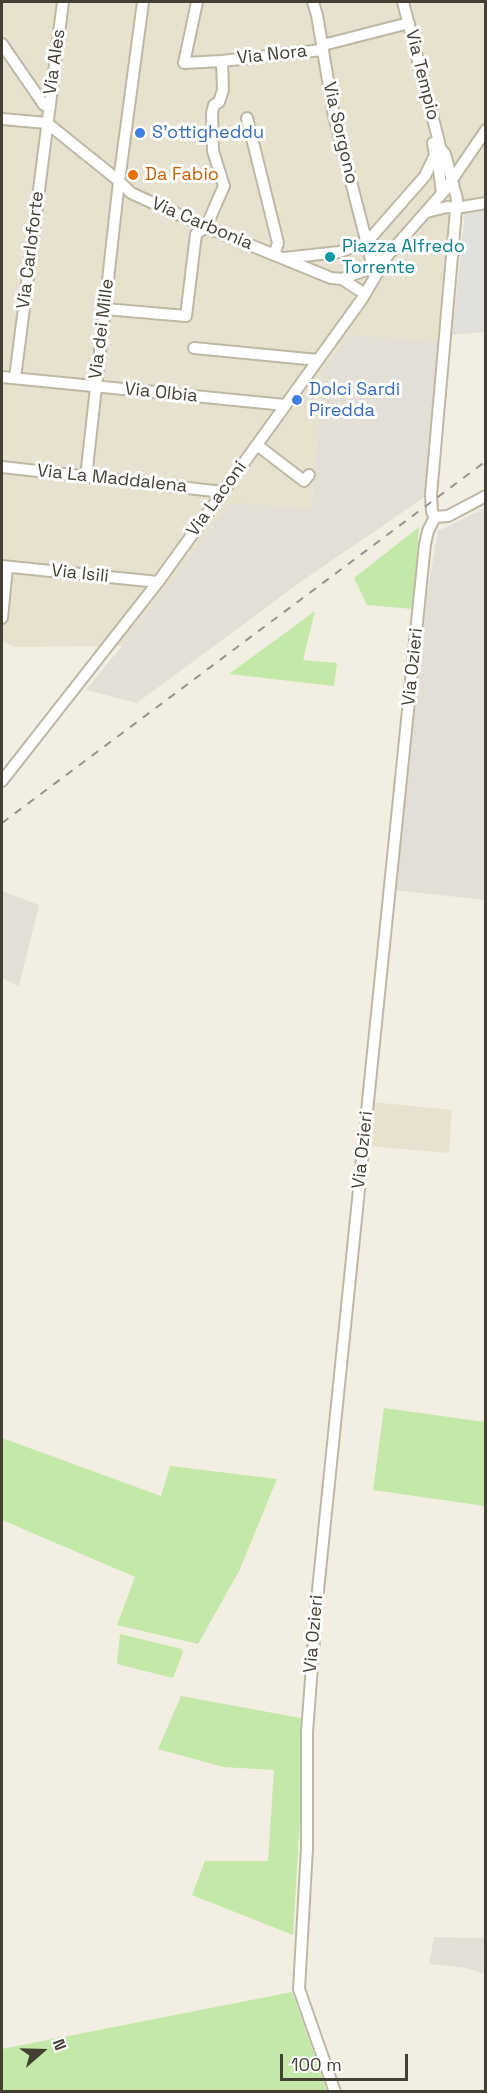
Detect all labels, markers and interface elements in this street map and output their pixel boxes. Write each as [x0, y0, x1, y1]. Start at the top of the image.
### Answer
street label: Via Tempio [400, 27, 444, 123]
street label: Via Ales [40, 28, 70, 96]
street label: Via Nora [236, 41, 308, 69]
street label: Via Sorgono [318, 80, 362, 186]
place label: S'ottigheddu [152, 122, 264, 144]
marker: S'ottigheddu [133, 126, 147, 140]
place label: Da Fabio [145, 164, 219, 186]
marker: Da Fabio [126, 168, 140, 182]
street label: Via Carloforte [13, 190, 49, 310]
street label: Via Carbonia [148, 193, 256, 255]
place label: Piazza Alfredo Torrente [342, 236, 465, 278]
marker: Piazza Alfredo Torrente [323, 250, 337, 264]
street label: Via dei Mille [85, 277, 119, 381]
street label: Via Olbia [123, 378, 199, 408]
place label: Dolci Sardi Piredda [309, 379, 400, 422]
marker: Dolci Sardi Piredda [290, 393, 304, 407]
street label: Via Laconi [182, 457, 252, 541]
street label: Via La Maddalena [36, 460, 188, 498]
street label: Via Isili [50, 560, 110, 588]
street label: Via Ozieri [398, 627, 428, 707]
street label: Via Ozieri [348, 1110, 378, 1190]
street label: Via Ozieri [300, 1594, 328, 1674]
north arrow [12, 2021, 72, 2081]
text: N [48, 2036, 71, 2053]
scale bar [283, 2042, 410, 2080]
text: 100 m [291, 2053, 342, 2076]

